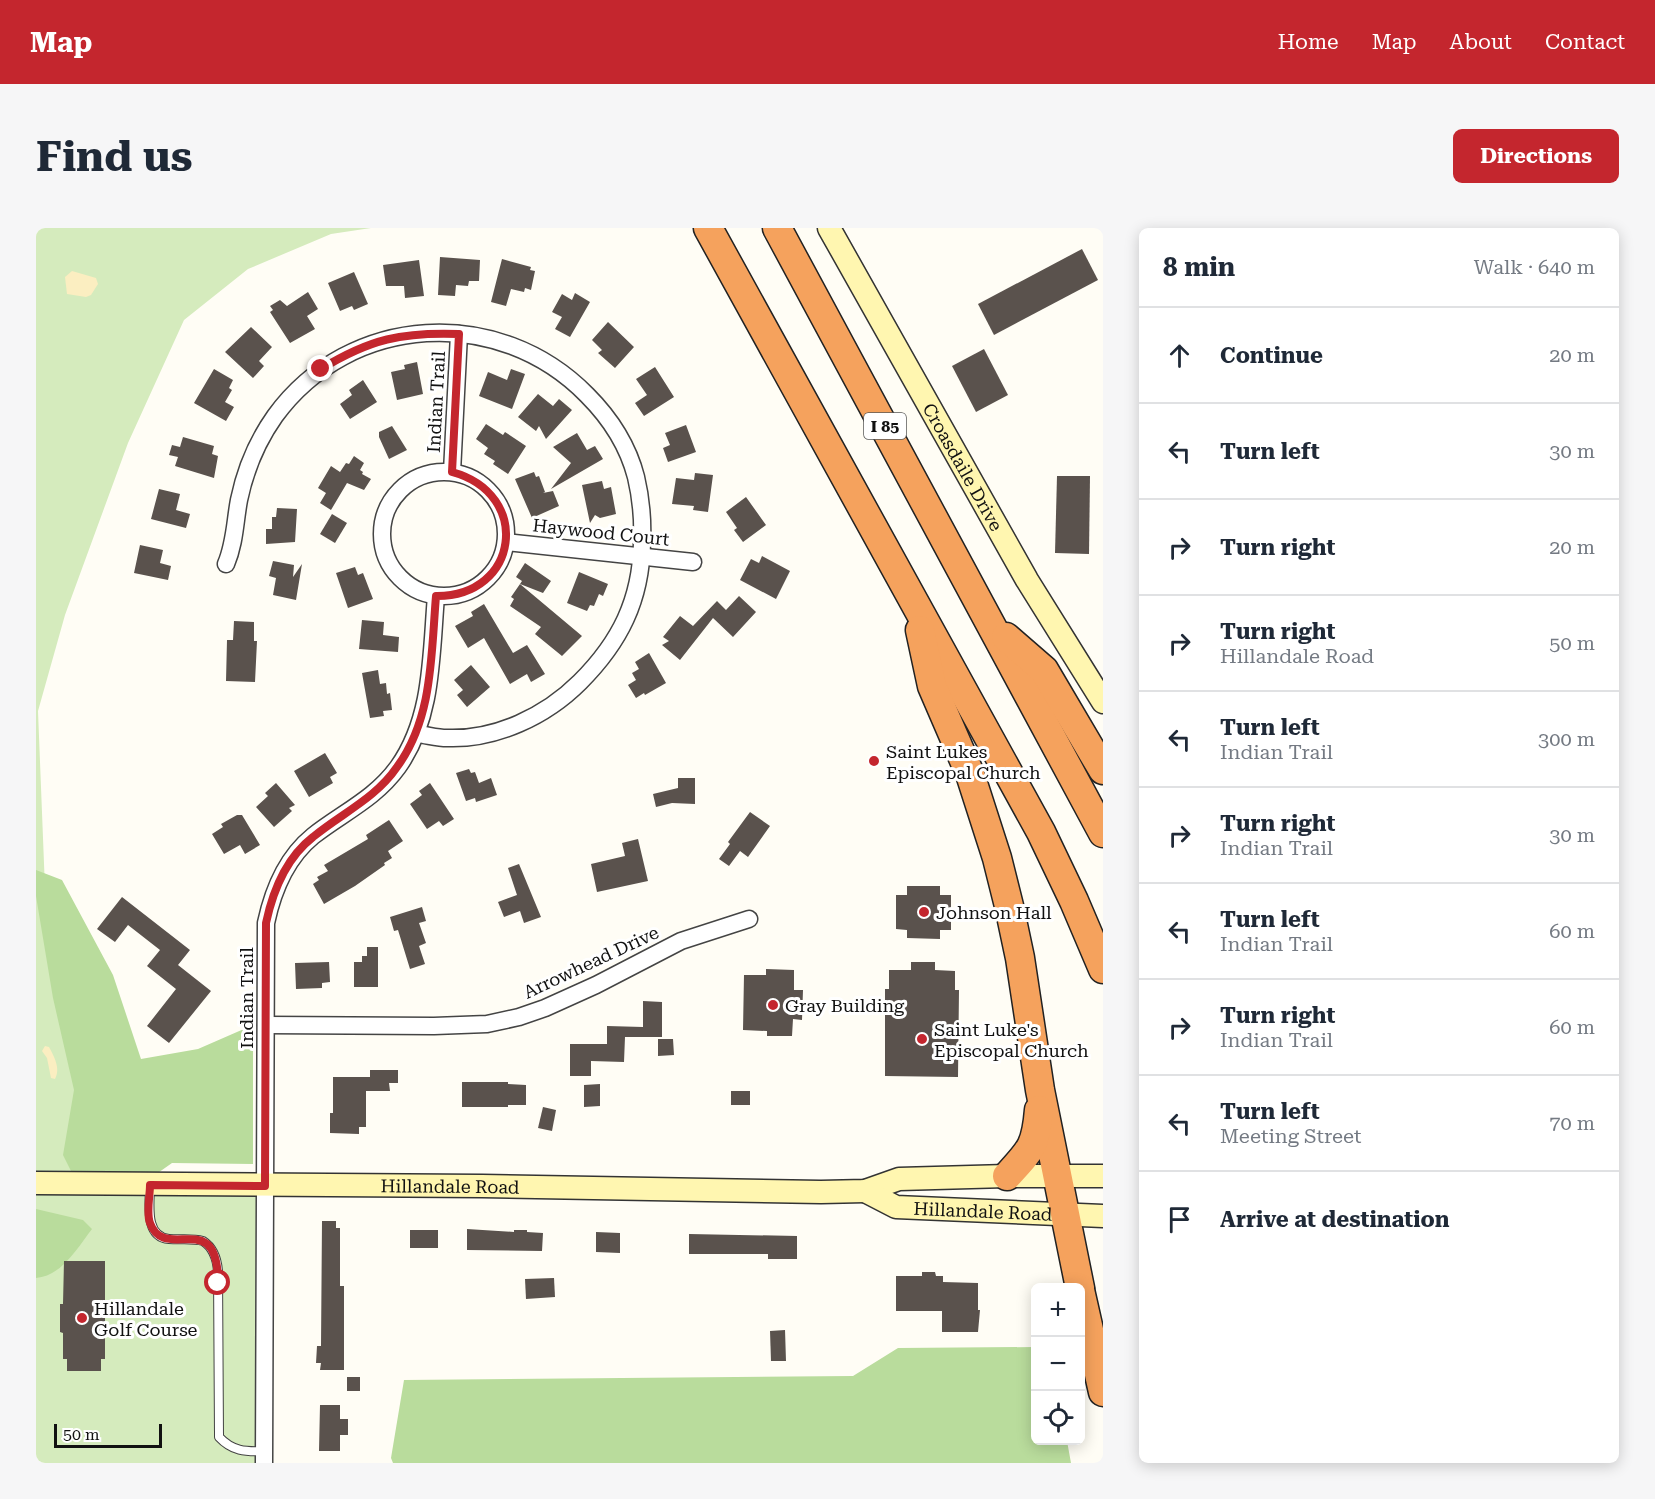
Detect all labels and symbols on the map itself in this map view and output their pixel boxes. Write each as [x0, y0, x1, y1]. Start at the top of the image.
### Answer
street label: Indian Trail [423, 350, 449, 453]
route end [307, 355, 333, 381]
street label: Croasdaile Drive [919, 399, 1008, 535]
road number: I 85 [864, 413, 906, 439]
street label: Haywood Court [531, 514, 671, 550]
place label: Saint Lukes Episcopal Church [886, 741, 1041, 783]
marker: Saint Lukes Episcopal Church [867, 754, 881, 768]
place label: Johnson Hall [936, 902, 1052, 923]
marker: Johnson Hall [917, 905, 931, 919]
street label: Arrowhead Drive [520, 921, 662, 1003]
street label: Indian Trail [236, 947, 257, 1049]
place label: Gray Building [785, 995, 905, 1016]
marker: Gray Building [766, 998, 780, 1012]
place label: Saint Luke's Episcopal Church [934, 1019, 1089, 1061]
marker: Saint Luke's Episcopal Church [915, 1032, 929, 1046]
street label: Hillandale Road [380, 1175, 520, 1197]
street label: Hillandale Road [913, 1197, 1053, 1224]
route start [204, 1269, 230, 1295]
place label: Hillandale Golf Course [94, 1298, 198, 1340]
marker: Hillandale Golf Course [75, 1311, 89, 1325]
scale bar [54, 1421, 162, 1448]

